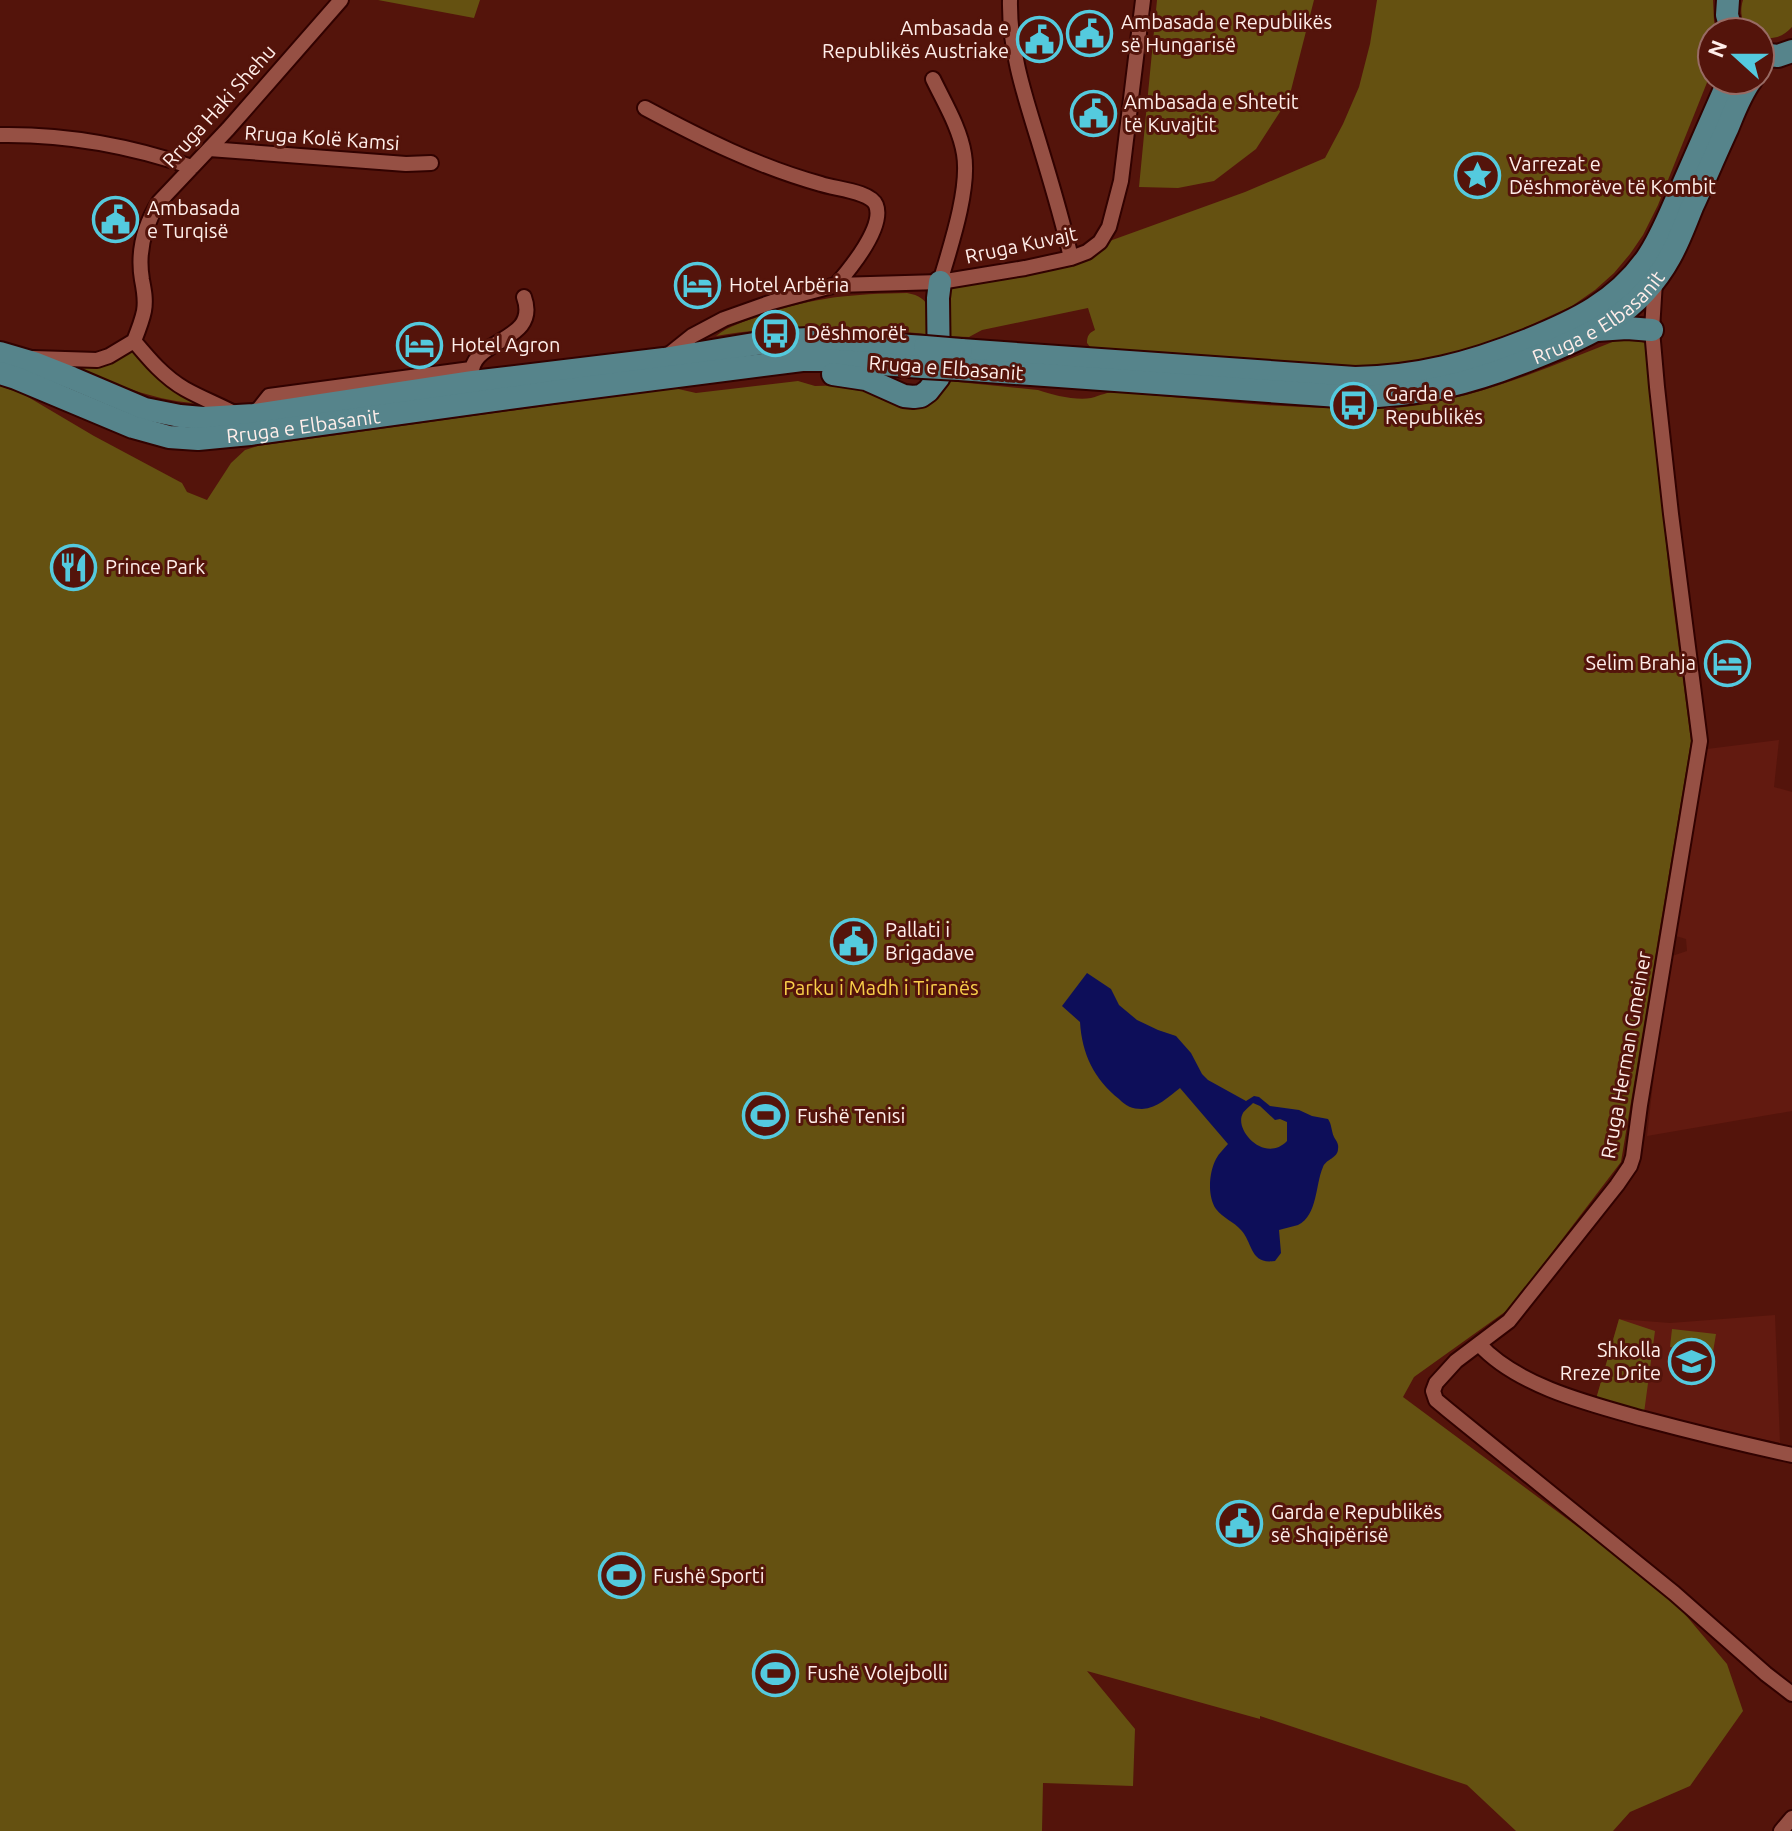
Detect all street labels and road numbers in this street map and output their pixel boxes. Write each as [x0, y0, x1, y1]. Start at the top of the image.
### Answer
street label: Rruga Haki Shehu [157, 39, 280, 172]
street label: Rruga Kolë Kamsi [244, 121, 400, 154]
street label: Rruga Kuvajt [963, 221, 1079, 268]
street label: Rruga e Elbasanit [1529, 266, 1669, 368]
street label: Rruga e Elbasanit [868, 351, 1024, 384]
street label: Rruga e Elbasanit [225, 404, 382, 447]
street label: Rruga Herman Gmeiner [1596, 949, 1655, 1161]

